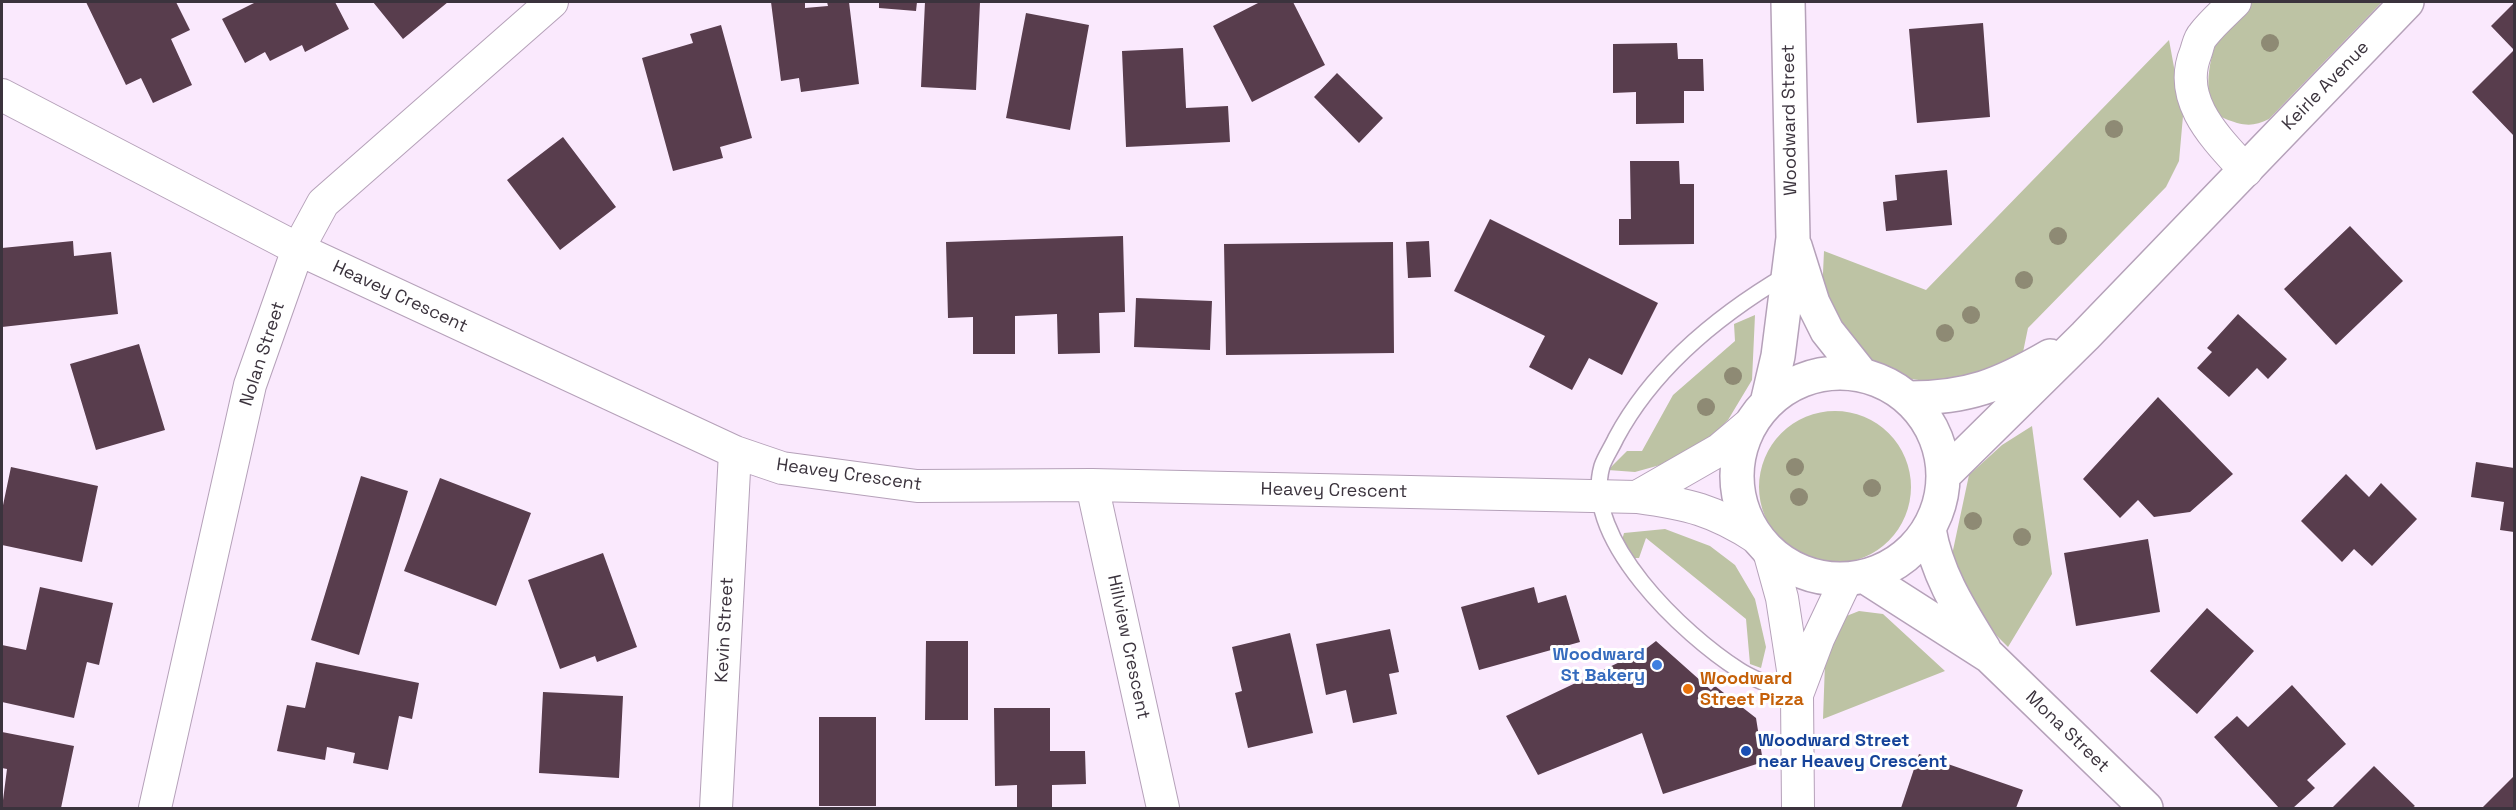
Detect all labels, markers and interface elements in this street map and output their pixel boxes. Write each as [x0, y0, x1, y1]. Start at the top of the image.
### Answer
street label: Keirle Avenue [2278, 37, 2374, 135]
street label: Woodward Street [1778, 44, 1802, 196]
street label: Heavey Crescent [329, 256, 471, 338]
street label: Nolan Street [236, 299, 290, 409]
street label: Heavey Crescent [775, 454, 923, 496]
street label: Heavey Crescent [1261, 479, 1407, 503]
street label: Hillview Crescent [1102, 573, 1154, 721]
street label: Kevin Street [711, 577, 739, 683]
place label: Woodward St Bakery [1553, 644, 1645, 686]
marker: Woodward St Bakery [1650, 658, 1664, 672]
place label: Woodward Street Pizza [1700, 668, 1804, 710]
marker: Woodward Street Pizza [1681, 682, 1695, 696]
street label: Mona Street [2021, 687, 2113, 777]
place label: Woodward Street near Heavey Crescent [1758, 730, 1948, 772]
marker: Woodward Street near Heavey Crescent [1739, 744, 1753, 758]

